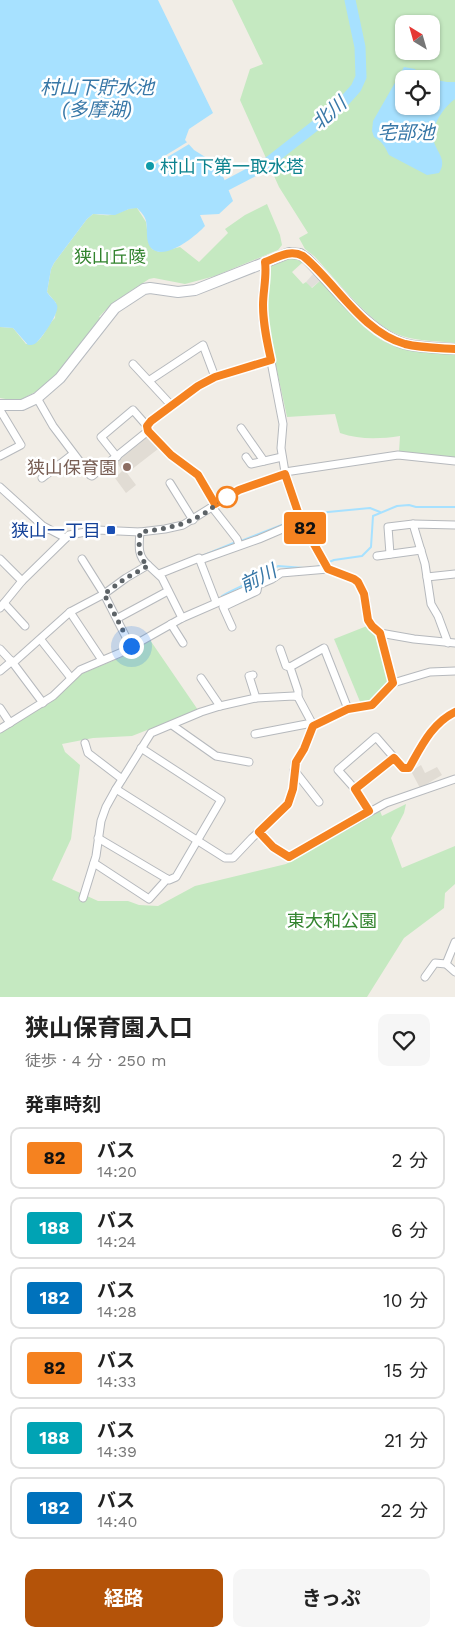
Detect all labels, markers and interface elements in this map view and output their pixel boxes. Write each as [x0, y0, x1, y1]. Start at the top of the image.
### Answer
north arrow [395, 15, 440, 60]
map controls [395, 15, 440, 115]
button: locate [395, 70, 440, 115]
water label: 村山下貯水池 (多摩湖) [40, 76, 156, 121]
water label: 北川 [307, 91, 352, 134]
water label: 宅部池 [377, 121, 436, 144]
place label: 村山下第一取水塔 [160, 156, 304, 177]
marker: 村山下第一取水塔 [144, 160, 156, 172]
park label: 狭山丘陵 [74, 246, 146, 267]
place label: 狭山保育園 [27, 457, 117, 478]
marker: 狭山保育園 [121, 461, 133, 473]
unlabelled marker [216, 486, 238, 508]
line badge: 82 [282, 512, 328, 544]
text: 82 [294, 517, 316, 538]
place label: 狭山一丁目 [11, 520, 101, 541]
marker: 狭山一丁目 [105, 524, 117, 536]
water label: 前川 [236, 558, 282, 597]
your location [119, 634, 144, 659]
park label: 東大和公園 [287, 910, 377, 931]
text: 狭山保育園入口 [25, 1014, 193, 1042]
button: heart [378, 1014, 430, 1066]
text: 徒歩 · 4 分 · 250 m [25, 1051, 167, 1070]
text: 発車時刻 [25, 1093, 101, 1116]
text: バス [97, 1139, 135, 1162]
text: 82 [43, 1147, 66, 1168]
text: 2 分 [391, 1149, 428, 1172]
text: 14:20 [97, 1162, 137, 1181]
text: バス [97, 1209, 135, 1232]
text: 188 [39, 1217, 70, 1238]
text: 6 分 [391, 1219, 428, 1242]
text: 14:24 [97, 1232, 136, 1251]
text: バス [97, 1279, 135, 1302]
text: 182 [40, 1287, 69, 1308]
text: 10 分 [383, 1289, 428, 1312]
text: 14:28 [97, 1302, 137, 1321]
text: バス [97, 1349, 135, 1372]
text: 82 [43, 1357, 66, 1378]
text: 15 分 [384, 1359, 428, 1382]
text: 14:33 [97, 1372, 136, 1391]
text: バス [97, 1419, 135, 1442]
text: 188 [39, 1427, 70, 1448]
text: 21 分 [384, 1429, 428, 1452]
text: 14:39 [97, 1442, 137, 1461]
text: バス [97, 1489, 135, 1512]
text: 182 [40, 1497, 69, 1518]
text: 22 分 [380, 1499, 428, 1522]
text: 14:40 [97, 1512, 137, 1531]
button: 経路 [25, 1569, 223, 1627]
button: きっぷ [233, 1569, 430, 1627]

